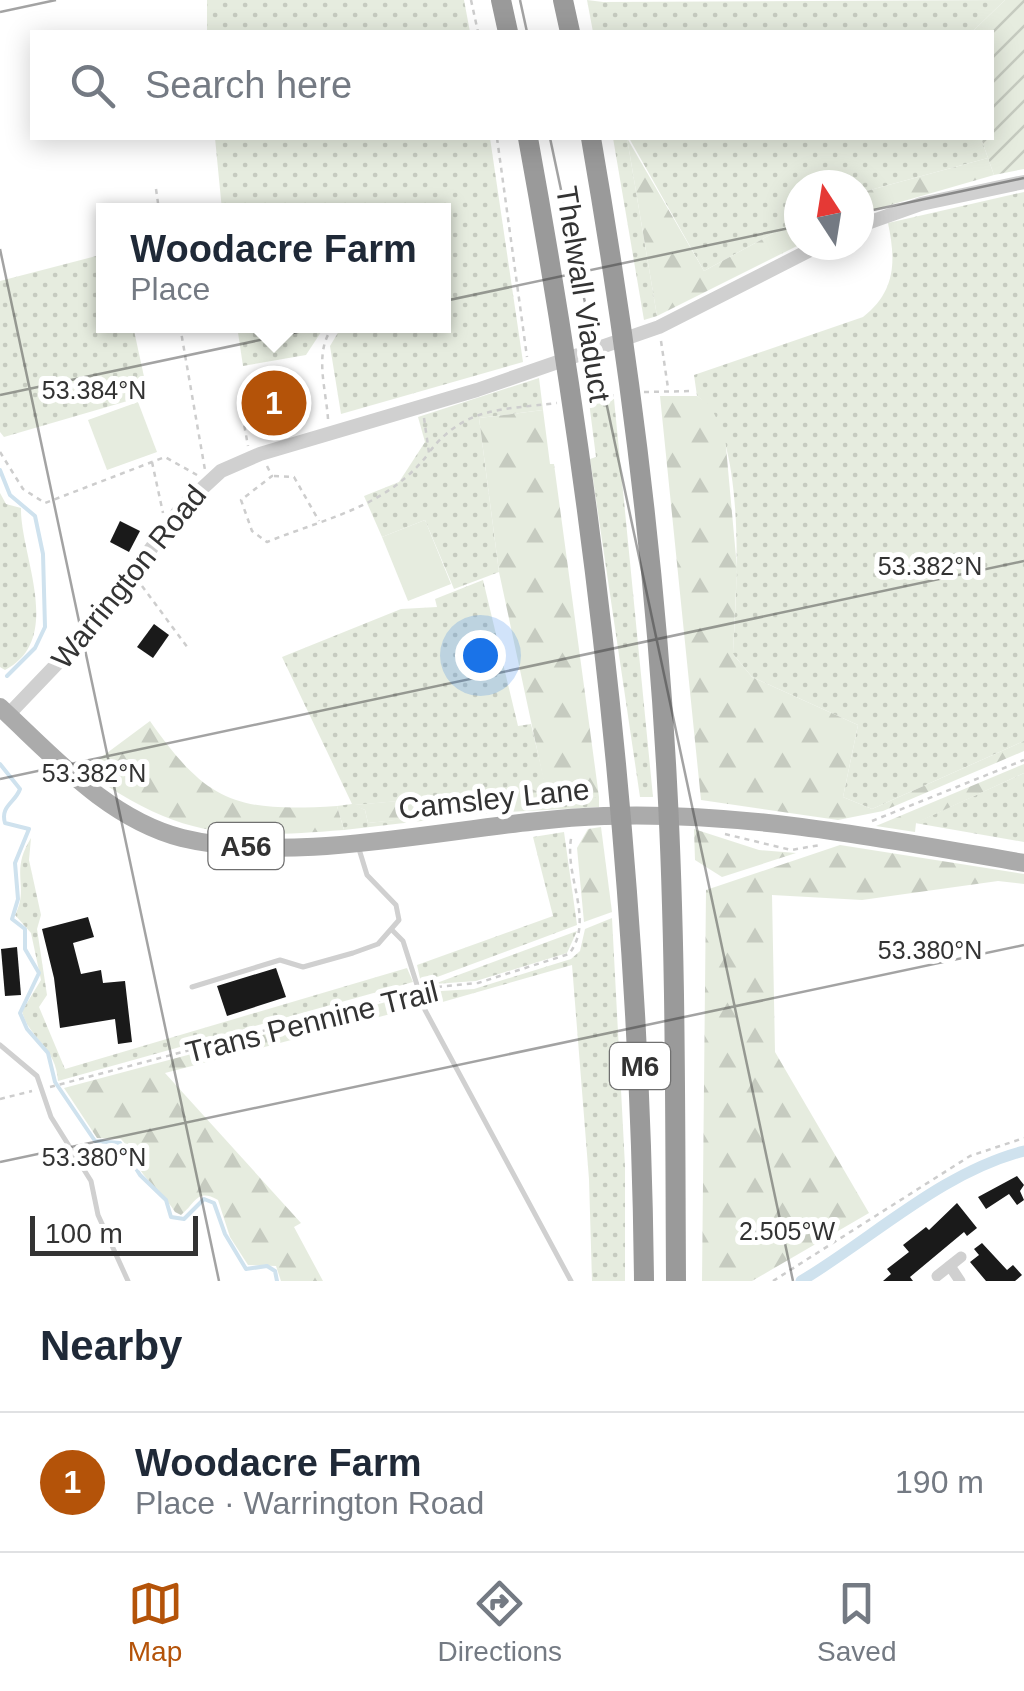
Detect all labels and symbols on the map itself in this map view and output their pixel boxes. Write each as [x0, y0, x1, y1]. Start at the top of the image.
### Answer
north arrow [784, 170, 874, 260]
street label: Thelwall Viaduct [550, 184, 617, 405]
pin: 1 [242, 366, 306, 440]
text: 53.384°N [42, 376, 146, 404]
street label: Warrington Road [45, 479, 212, 675]
text: 53.382°N [878, 552, 982, 580]
your location [455, 630, 506, 681]
text: 53.382°N [42, 759, 146, 787]
street label: Camsley Lane [397, 772, 591, 825]
road number: A56 [208, 823, 284, 869]
text: 53.380°N [878, 936, 982, 964]
street label: Trans Pennine Trail [182, 974, 442, 1069]
road number: M6 [610, 1043, 670, 1089]
text: 53.380°N [42, 1143, 146, 1171]
scale bar [30, 1211, 198, 1256]
text: 2.505°W [739, 1217, 835, 1245]

